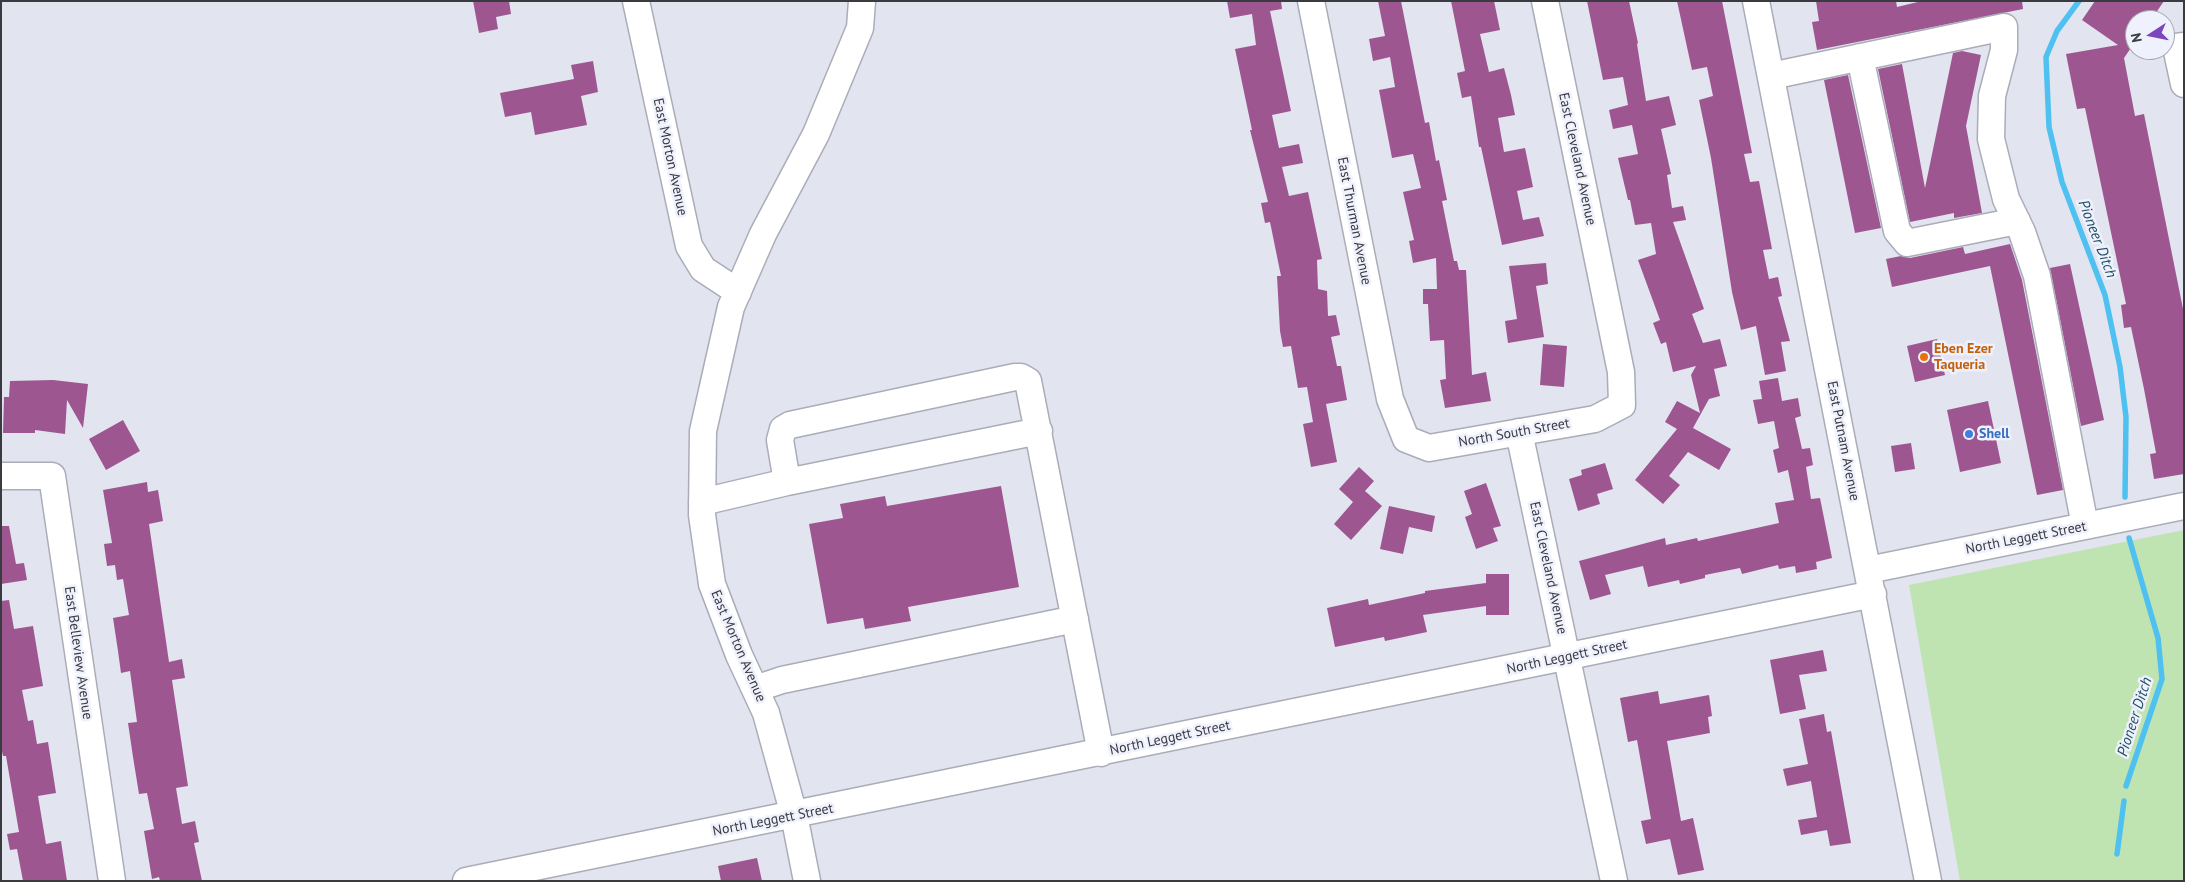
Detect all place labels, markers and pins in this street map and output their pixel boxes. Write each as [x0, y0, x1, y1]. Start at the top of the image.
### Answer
place label: Eben Ezer Taqueria [1934, 341, 1993, 374]
marker: Eben Ezer Taqueria [1918, 351, 1930, 363]
place label: Shell [1979, 426, 2009, 442]
marker: Shell [1963, 428, 1975, 440]

